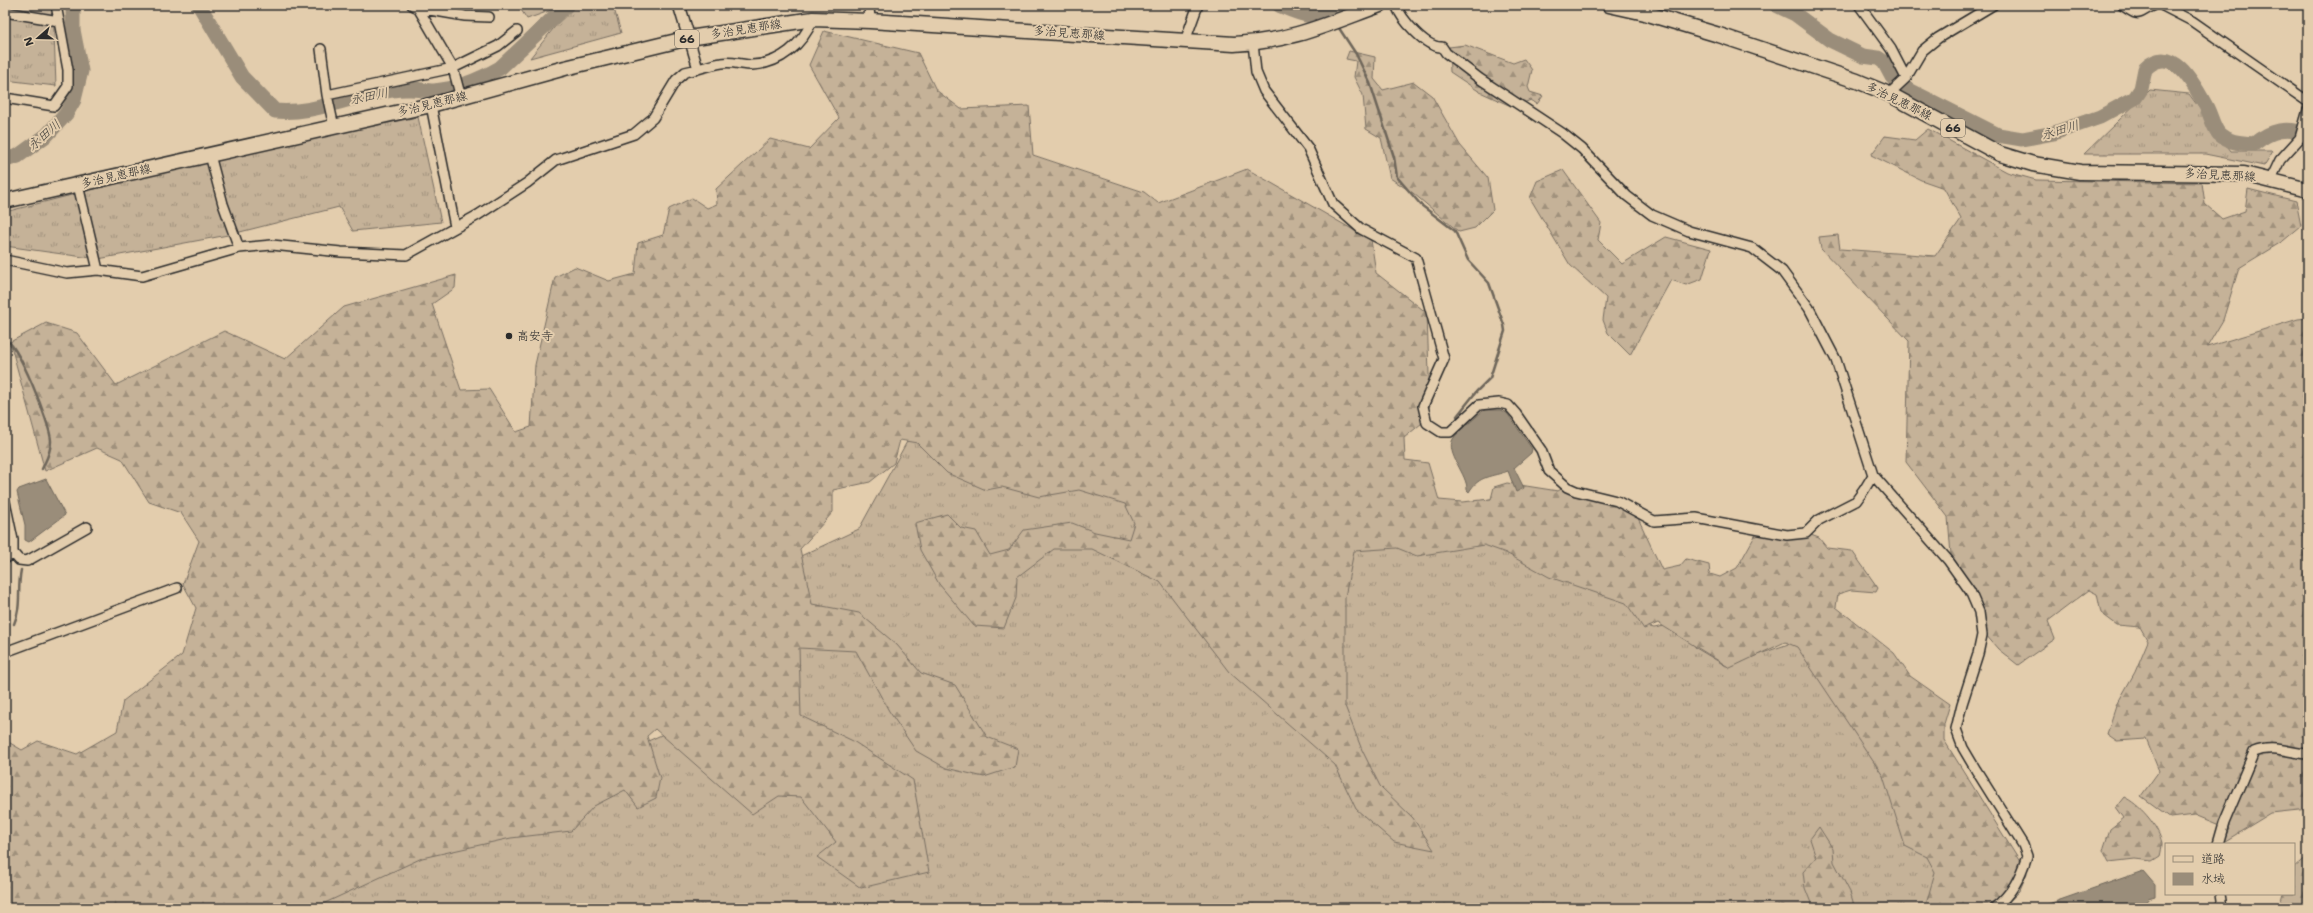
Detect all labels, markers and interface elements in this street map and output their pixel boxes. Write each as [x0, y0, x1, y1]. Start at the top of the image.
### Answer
street label: 多治見恵那線 [709, 15, 783, 43]
north arrow [18, 18, 58, 58]
street label: 多治見恵那線 [1033, 23, 1105, 43]
road number: 66 [675, 30, 699, 48]
text: N [20, 34, 38, 48]
street label: 多治見恵那線 [1863, 78, 1935, 124]
water label: 永田川 [348, 84, 390, 108]
street label: 多治見恵那線 [395, 88, 469, 120]
water label: 永田川 [24, 116, 64, 154]
water label: 永田川 [2039, 116, 2081, 144]
road number: 66 [1941, 119, 1965, 137]
street label: 多治見恵那線 [79, 160, 153, 192]
street label: 多治見恵那線 [2184, 165, 2256, 185]
place label: 高安寺 [517, 328, 553, 344]
marker: 高安寺 [504, 331, 514, 341]
legend [2165, 843, 2295, 895]
text: 道路 [2201, 851, 2225, 867]
text: 水域 [2201, 871, 2225, 887]

